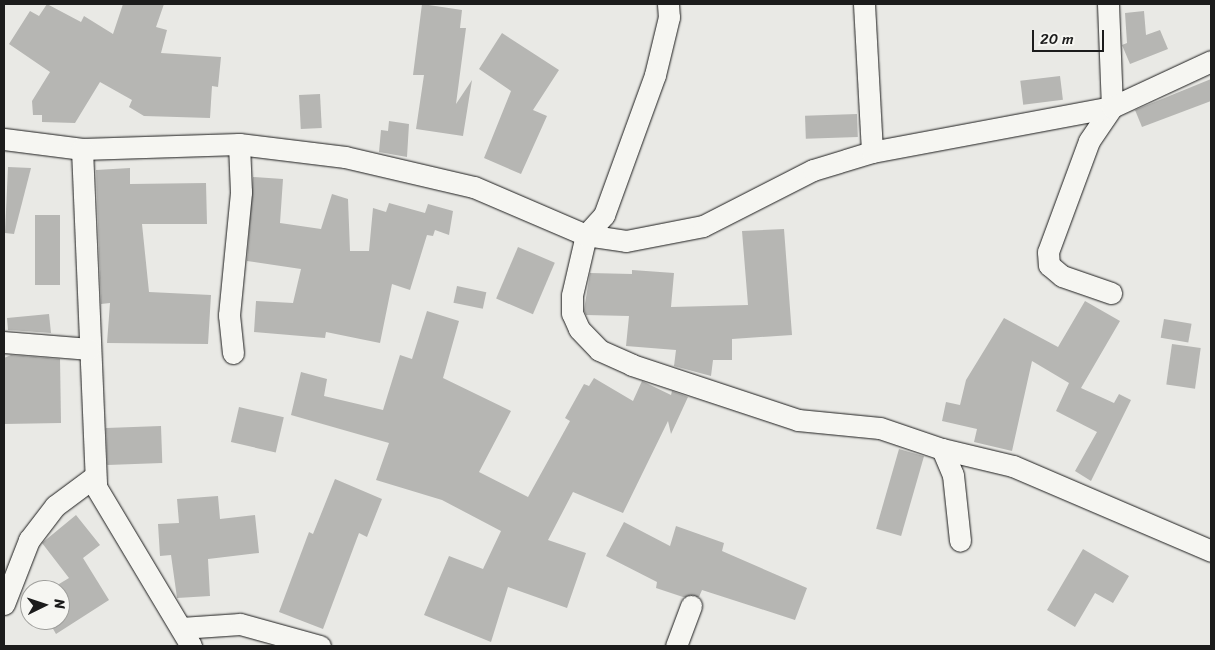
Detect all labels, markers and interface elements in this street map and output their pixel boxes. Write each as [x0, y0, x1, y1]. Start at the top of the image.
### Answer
scale bar [1035, 20, 1108, 52]
text: 20 m [1040, 26, 1074, 52]
north arrow [20, 580, 70, 630]
text: N [47, 598, 72, 610]

